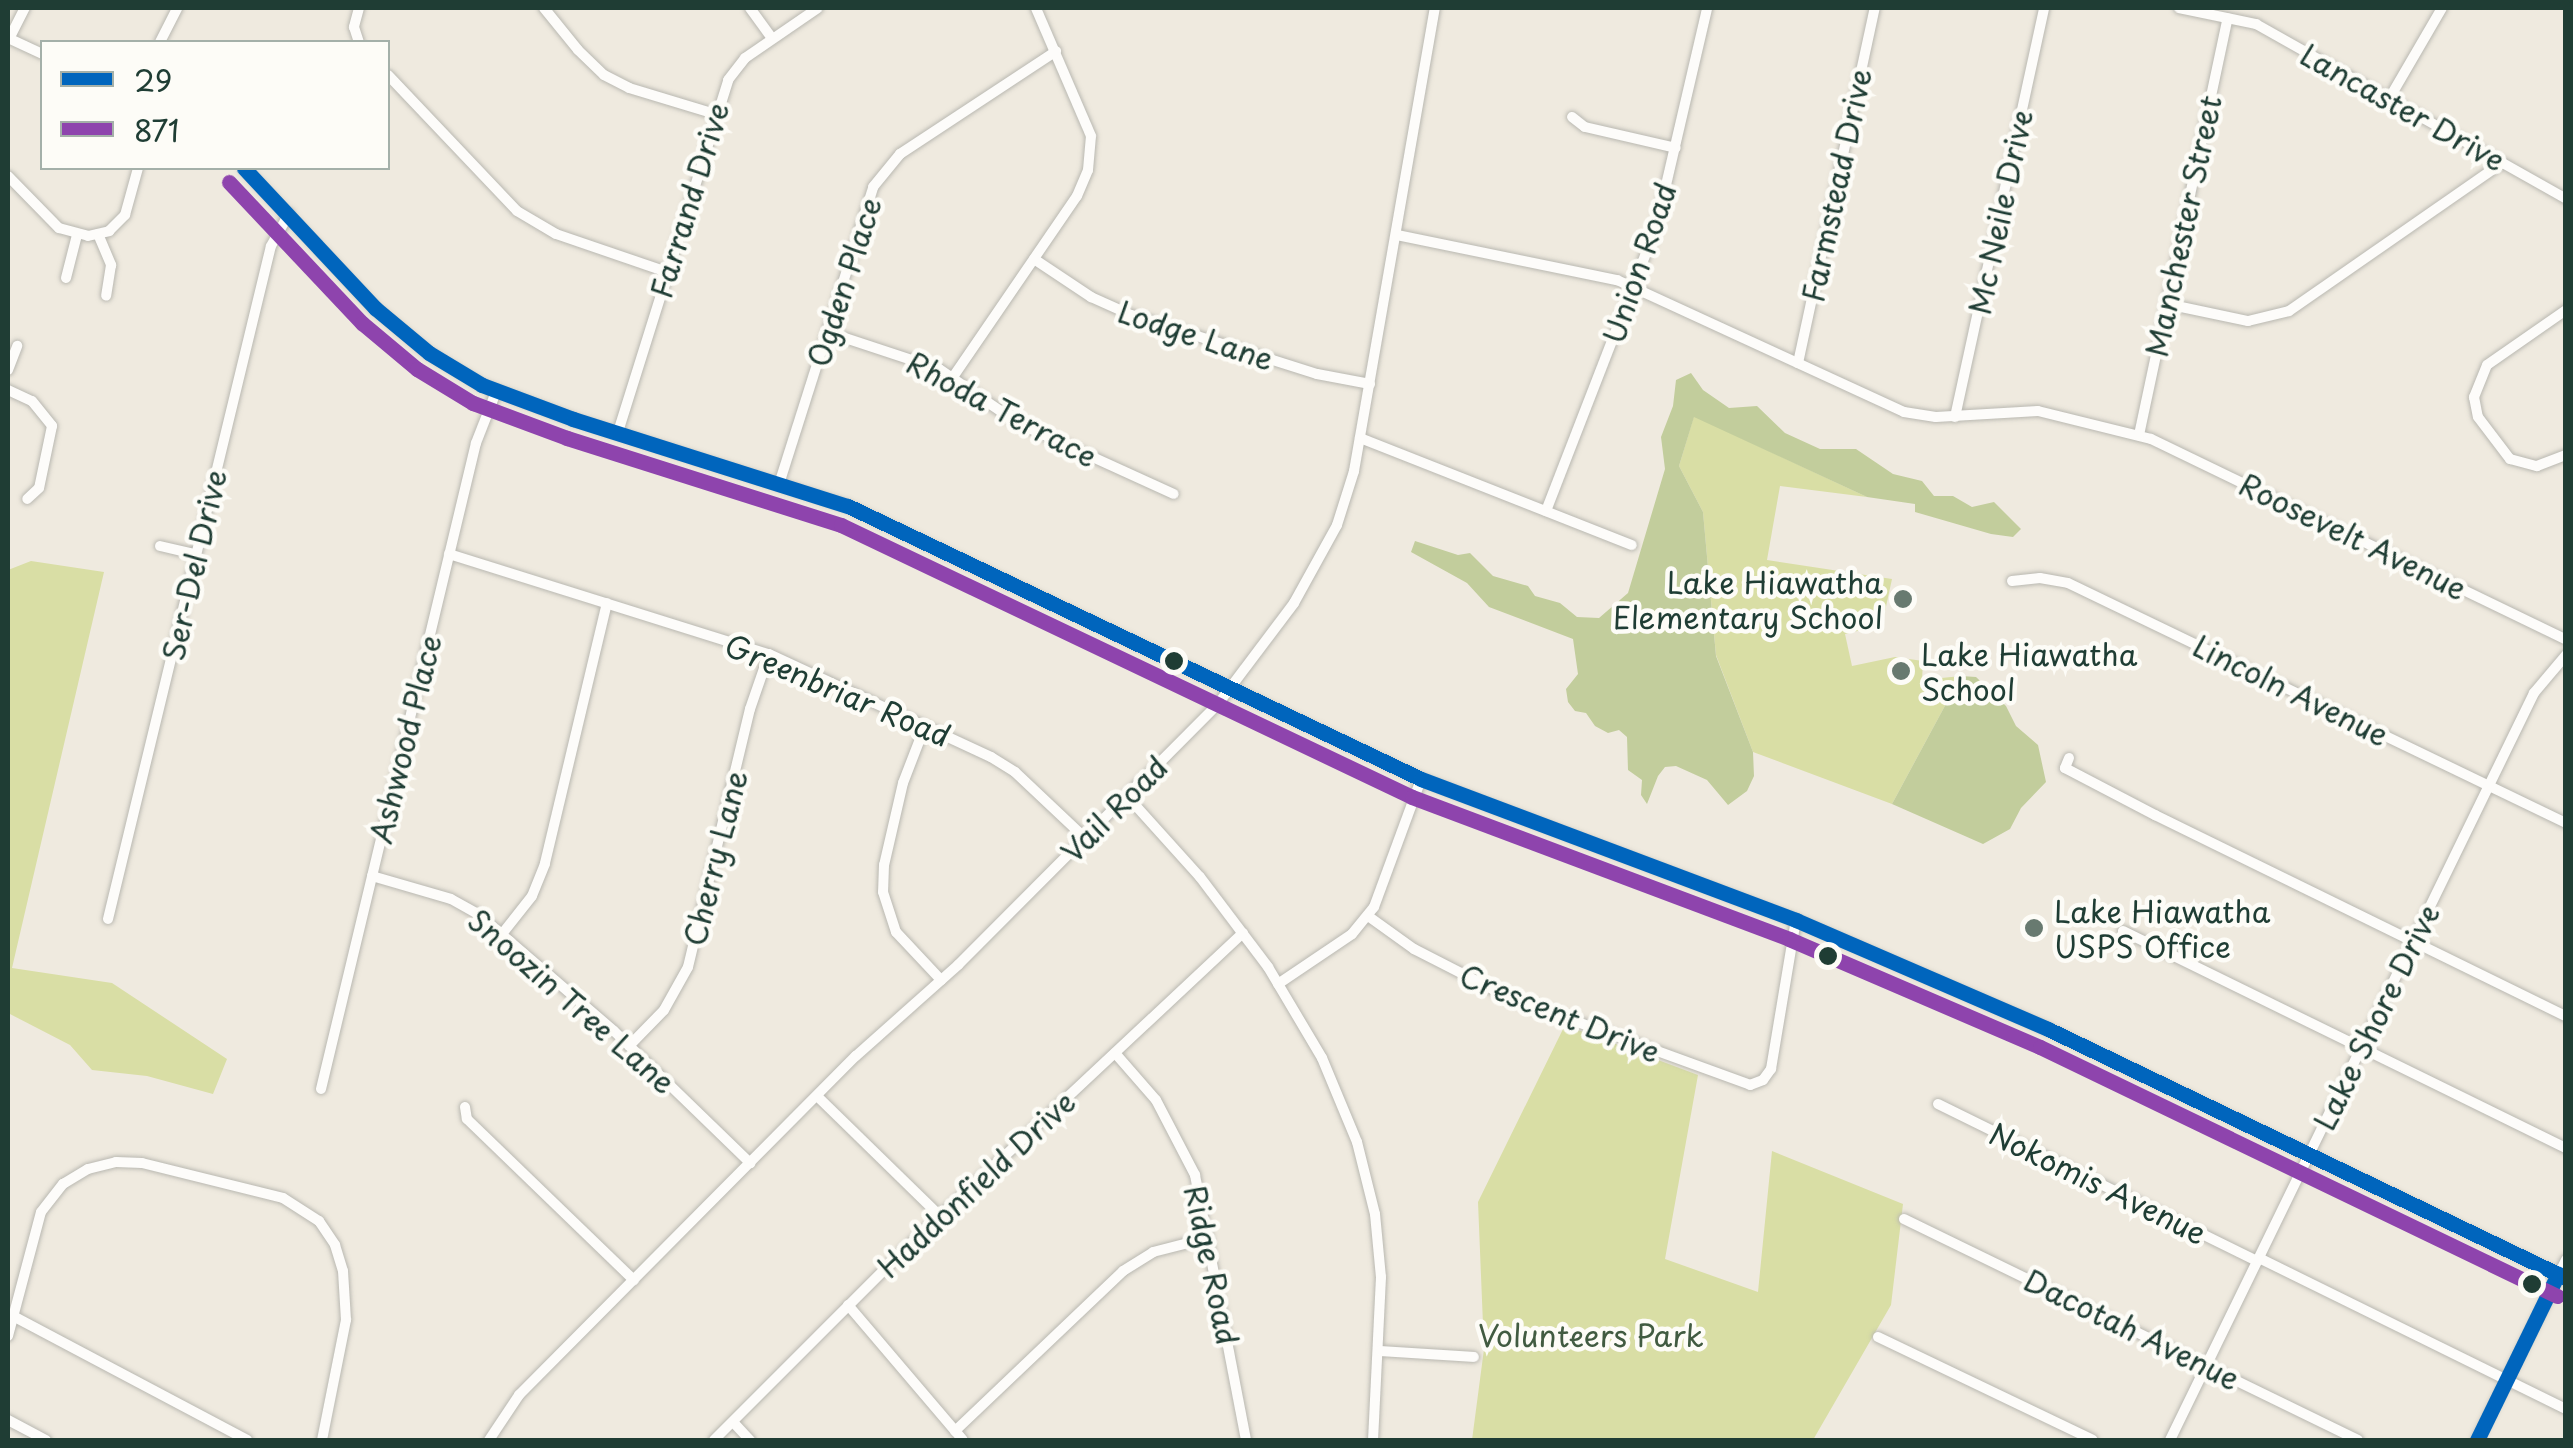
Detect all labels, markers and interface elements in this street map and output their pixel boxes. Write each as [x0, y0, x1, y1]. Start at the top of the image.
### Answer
street label: Lancaster Drive [2294, 36, 2512, 178]
legend [40, 40, 390, 170]
text: 29 [134, 57, 172, 102]
street label: Farmstead Drive [1794, 65, 1878, 305]
street label: Manchester Street [2138, 91, 2228, 361]
street label: Farrand Drive [642, 97, 736, 303]
street label: Mc Neile Drive [1960, 104, 2040, 320]
text: 871 [134, 107, 179, 152]
street label: Union Road [1595, 178, 1683, 348]
street label: Ogden Place [800, 192, 888, 372]
street label: Lodge Lane [1114, 293, 1278, 377]
street label: Rhoda Terrace [902, 344, 1102, 474]
street label: Ser-Del Drive [154, 465, 234, 665]
street label: Roosevelt Avenue [2234, 466, 2472, 606]
place label: Lake Hiawatha Elementary School [1613, 564, 1883, 634]
marker: Lake Hiawatha Elementary School [1892, 588, 1914, 610]
street label: Greenbriar Road [719, 626, 957, 754]
street label: Lincoln Avenue [2188, 627, 2394, 753]
street label: Ashwood Place [362, 631, 448, 847]
place label: Lake Hiawatha School [1921, 636, 2140, 706]
unlabelled marker [1164, 651, 1184, 671]
marker: Lake Hiawatha School [1890, 660, 1912, 682]
street label: Vail Road [1053, 748, 1175, 870]
street label: Cherry Lane [676, 766, 754, 950]
place label: Lake Hiawatha USPS Office [2054, 893, 2273, 964]
street label: Lake Shore Drive [2305, 898, 2447, 1136]
street label: Snoozin Tree Lane [461, 901, 683, 1101]
marker: Lake Hiawatha USPS Office [2023, 917, 2045, 939]
unlabelled marker [1818, 946, 1838, 966]
street label: Crescent Drive [1454, 956, 1666, 1070]
street label: Haddonfield Drive [870, 1083, 1082, 1285]
street label: Nokomis Avenue [1984, 1115, 2212, 1251]
street label: Ridge Road [1178, 1182, 1246, 1348]
street label: Dacotah Avenue [2018, 1261, 2246, 1397]
unlabelled marker [2522, 1274, 2542, 1294]
park label: Volunteers Park [1478, 1317, 1704, 1353]

